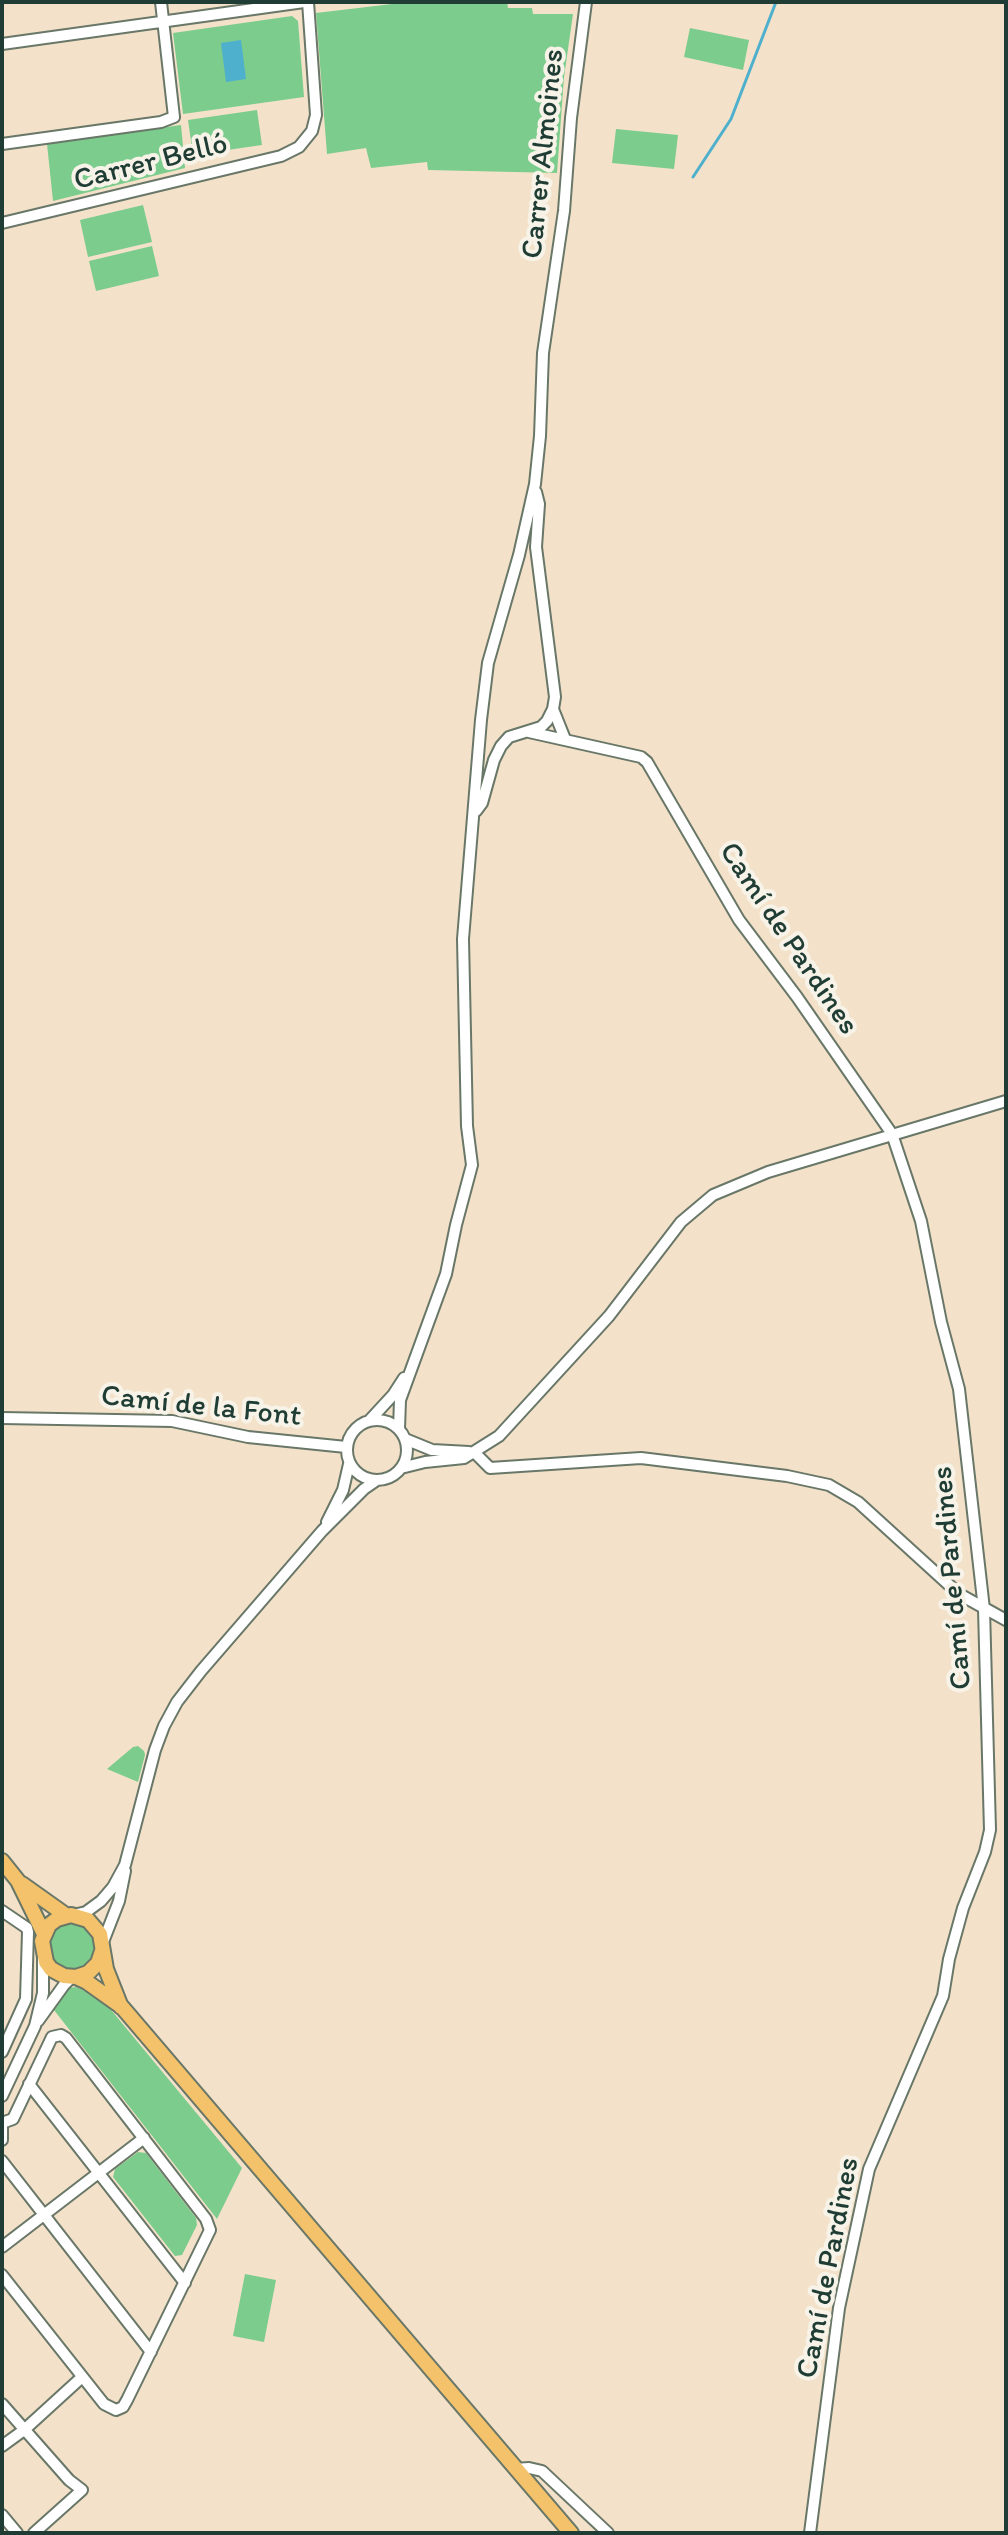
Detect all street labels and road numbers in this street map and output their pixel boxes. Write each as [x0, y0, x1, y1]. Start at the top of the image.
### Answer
street label: Carrer Almoines [515, 47, 573, 261]
street label: Carrer Belló [70, 127, 232, 199]
street label: Camí de Pardines [710, 836, 866, 1042]
street label: Camí de la Font [99, 1379, 303, 1435]
street label: Camí de Pardines [925, 1465, 981, 1691]
street label: Camí de Pardines [790, 2154, 868, 2382]

